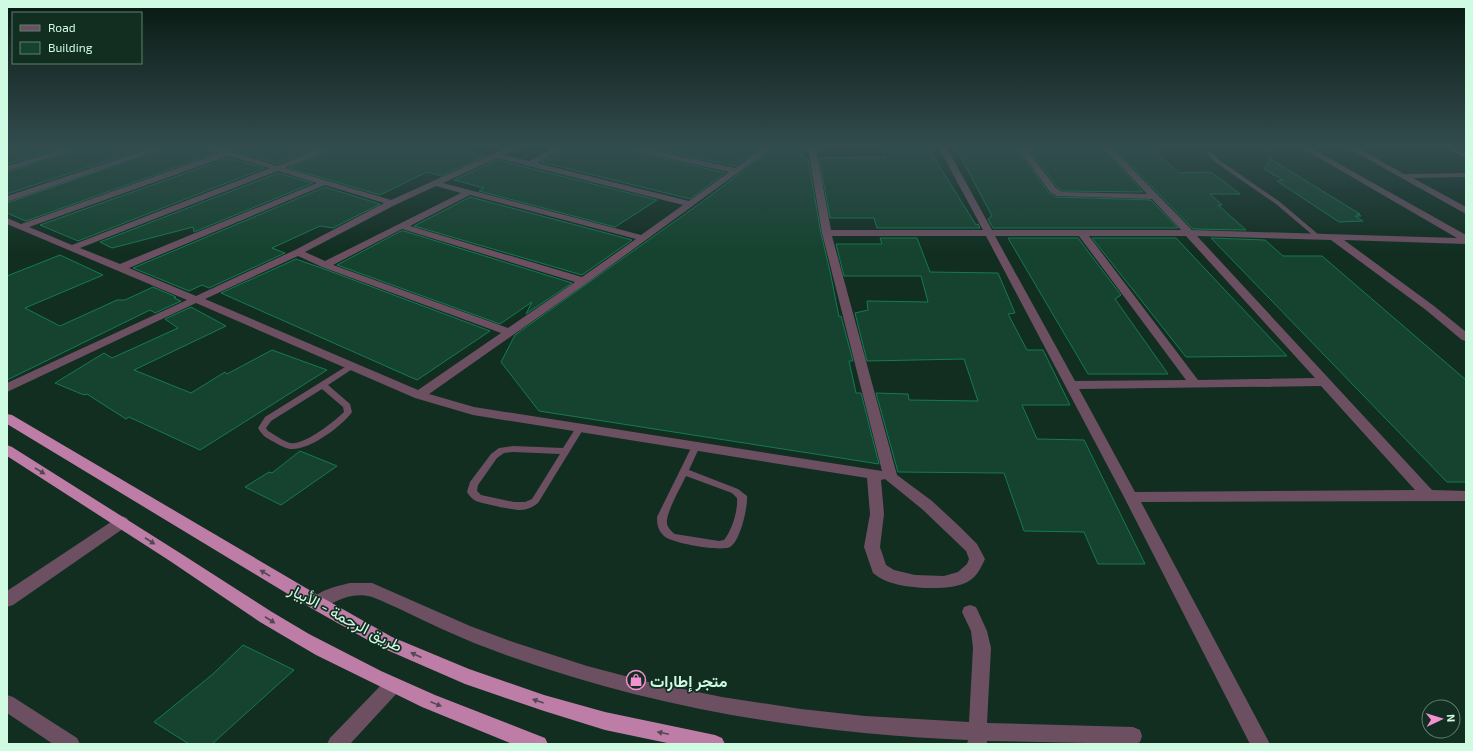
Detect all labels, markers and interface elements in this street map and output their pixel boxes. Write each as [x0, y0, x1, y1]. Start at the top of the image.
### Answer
legend [12, 12, 142, 64]
text: Road [48, 20, 76, 34]
text: Building [48, 40, 93, 54]
one-way arrow [34, 467, 46, 474]
one-way arrow [144, 537, 155, 544]
one-way arrow [259, 569, 271, 576]
street label: طريق الرجمة - الأبيار [284, 579, 406, 657]
one-way arrow [265, 616, 275, 624]
one-way arrow [410, 651, 422, 657]
shop icon: متجر إطارات [625, 669, 647, 691]
place label: متجر إطارات [650, 671, 728, 692]
one-way arrow [531, 697, 543, 703]
north arrow [1421, 699, 1461, 739]
one-way arrow [430, 701, 442, 707]
text: N [1445, 714, 1458, 723]
one-way arrow [657, 730, 670, 736]

